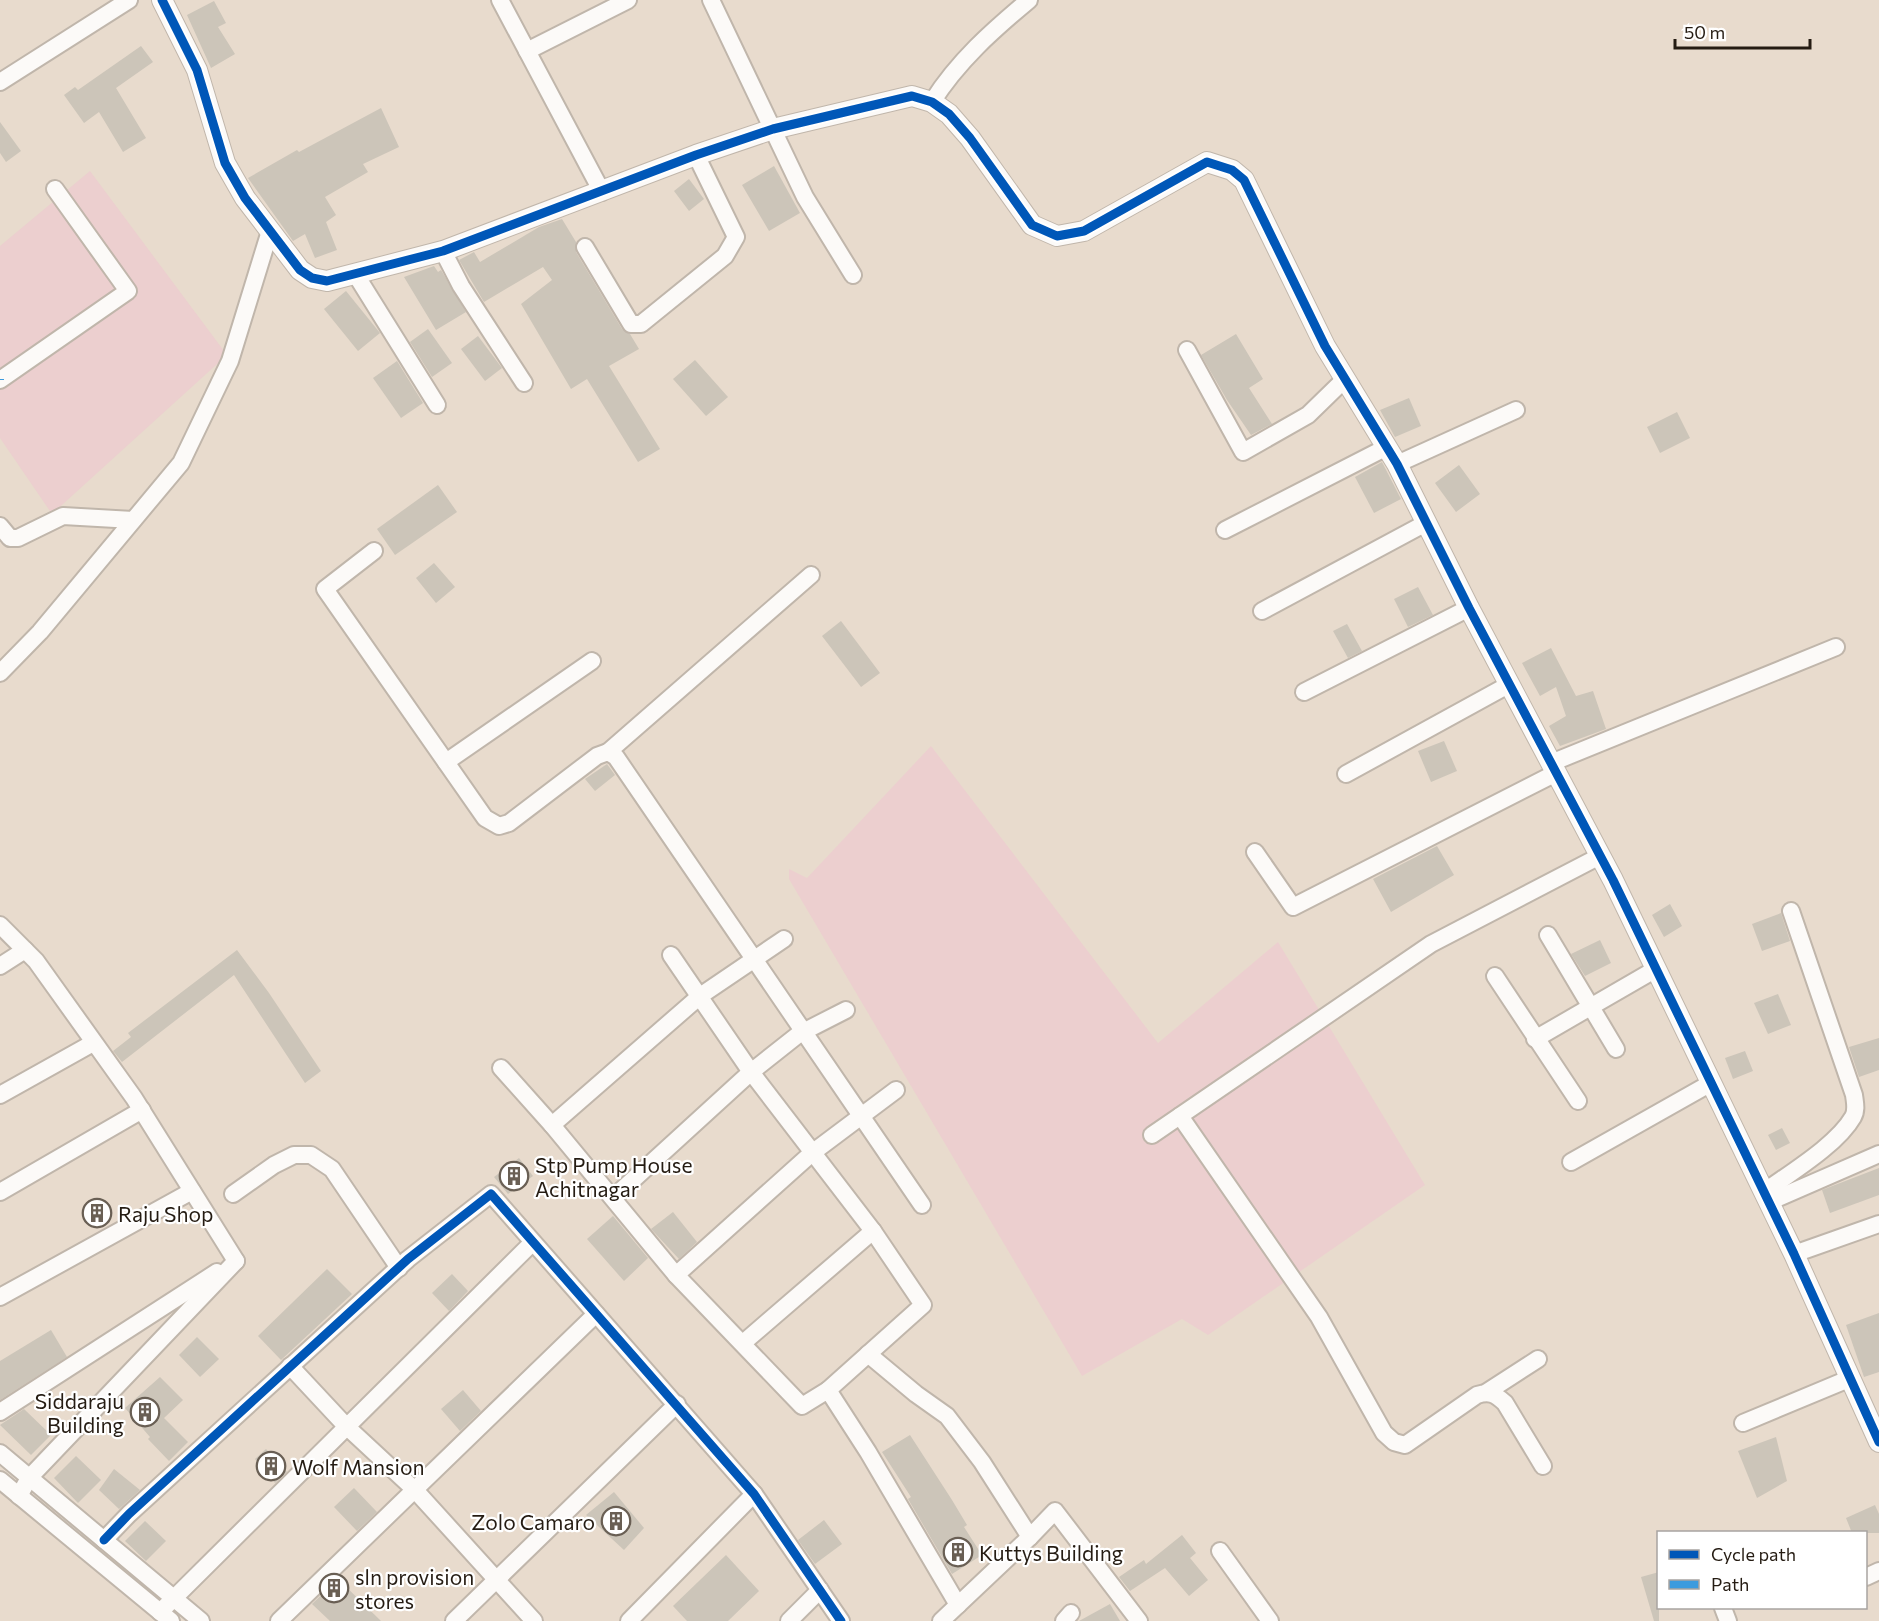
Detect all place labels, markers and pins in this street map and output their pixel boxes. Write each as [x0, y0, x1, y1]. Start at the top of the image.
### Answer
place label: Stp Pump House Achitnagar [535, 1152, 692, 1201]
building icon: Stp Pump House Achitnagar [498, 1160, 530, 1192]
building icon: Raju Shop [81, 1197, 113, 1229]
place label: Raju Shop [118, 1201, 213, 1226]
place label: Siddaraju Building [35, 1388, 124, 1437]
building icon: Siddaraju Building [129, 1396, 161, 1428]
building icon: Wolf Mansion [255, 1450, 287, 1482]
place label: Wolf Mansion [292, 1454, 425, 1479]
building icon: Zolo Camaro [600, 1505, 632, 1537]
place label: Zolo Camaro [471, 1509, 595, 1534]
building icon: Kuttys Building [942, 1536, 974, 1568]
place label: Kuttys Building [979, 1540, 1123, 1565]
place label: sln provision stores [355, 1564, 474, 1613]
building icon: sln provision stores [318, 1572, 350, 1604]

